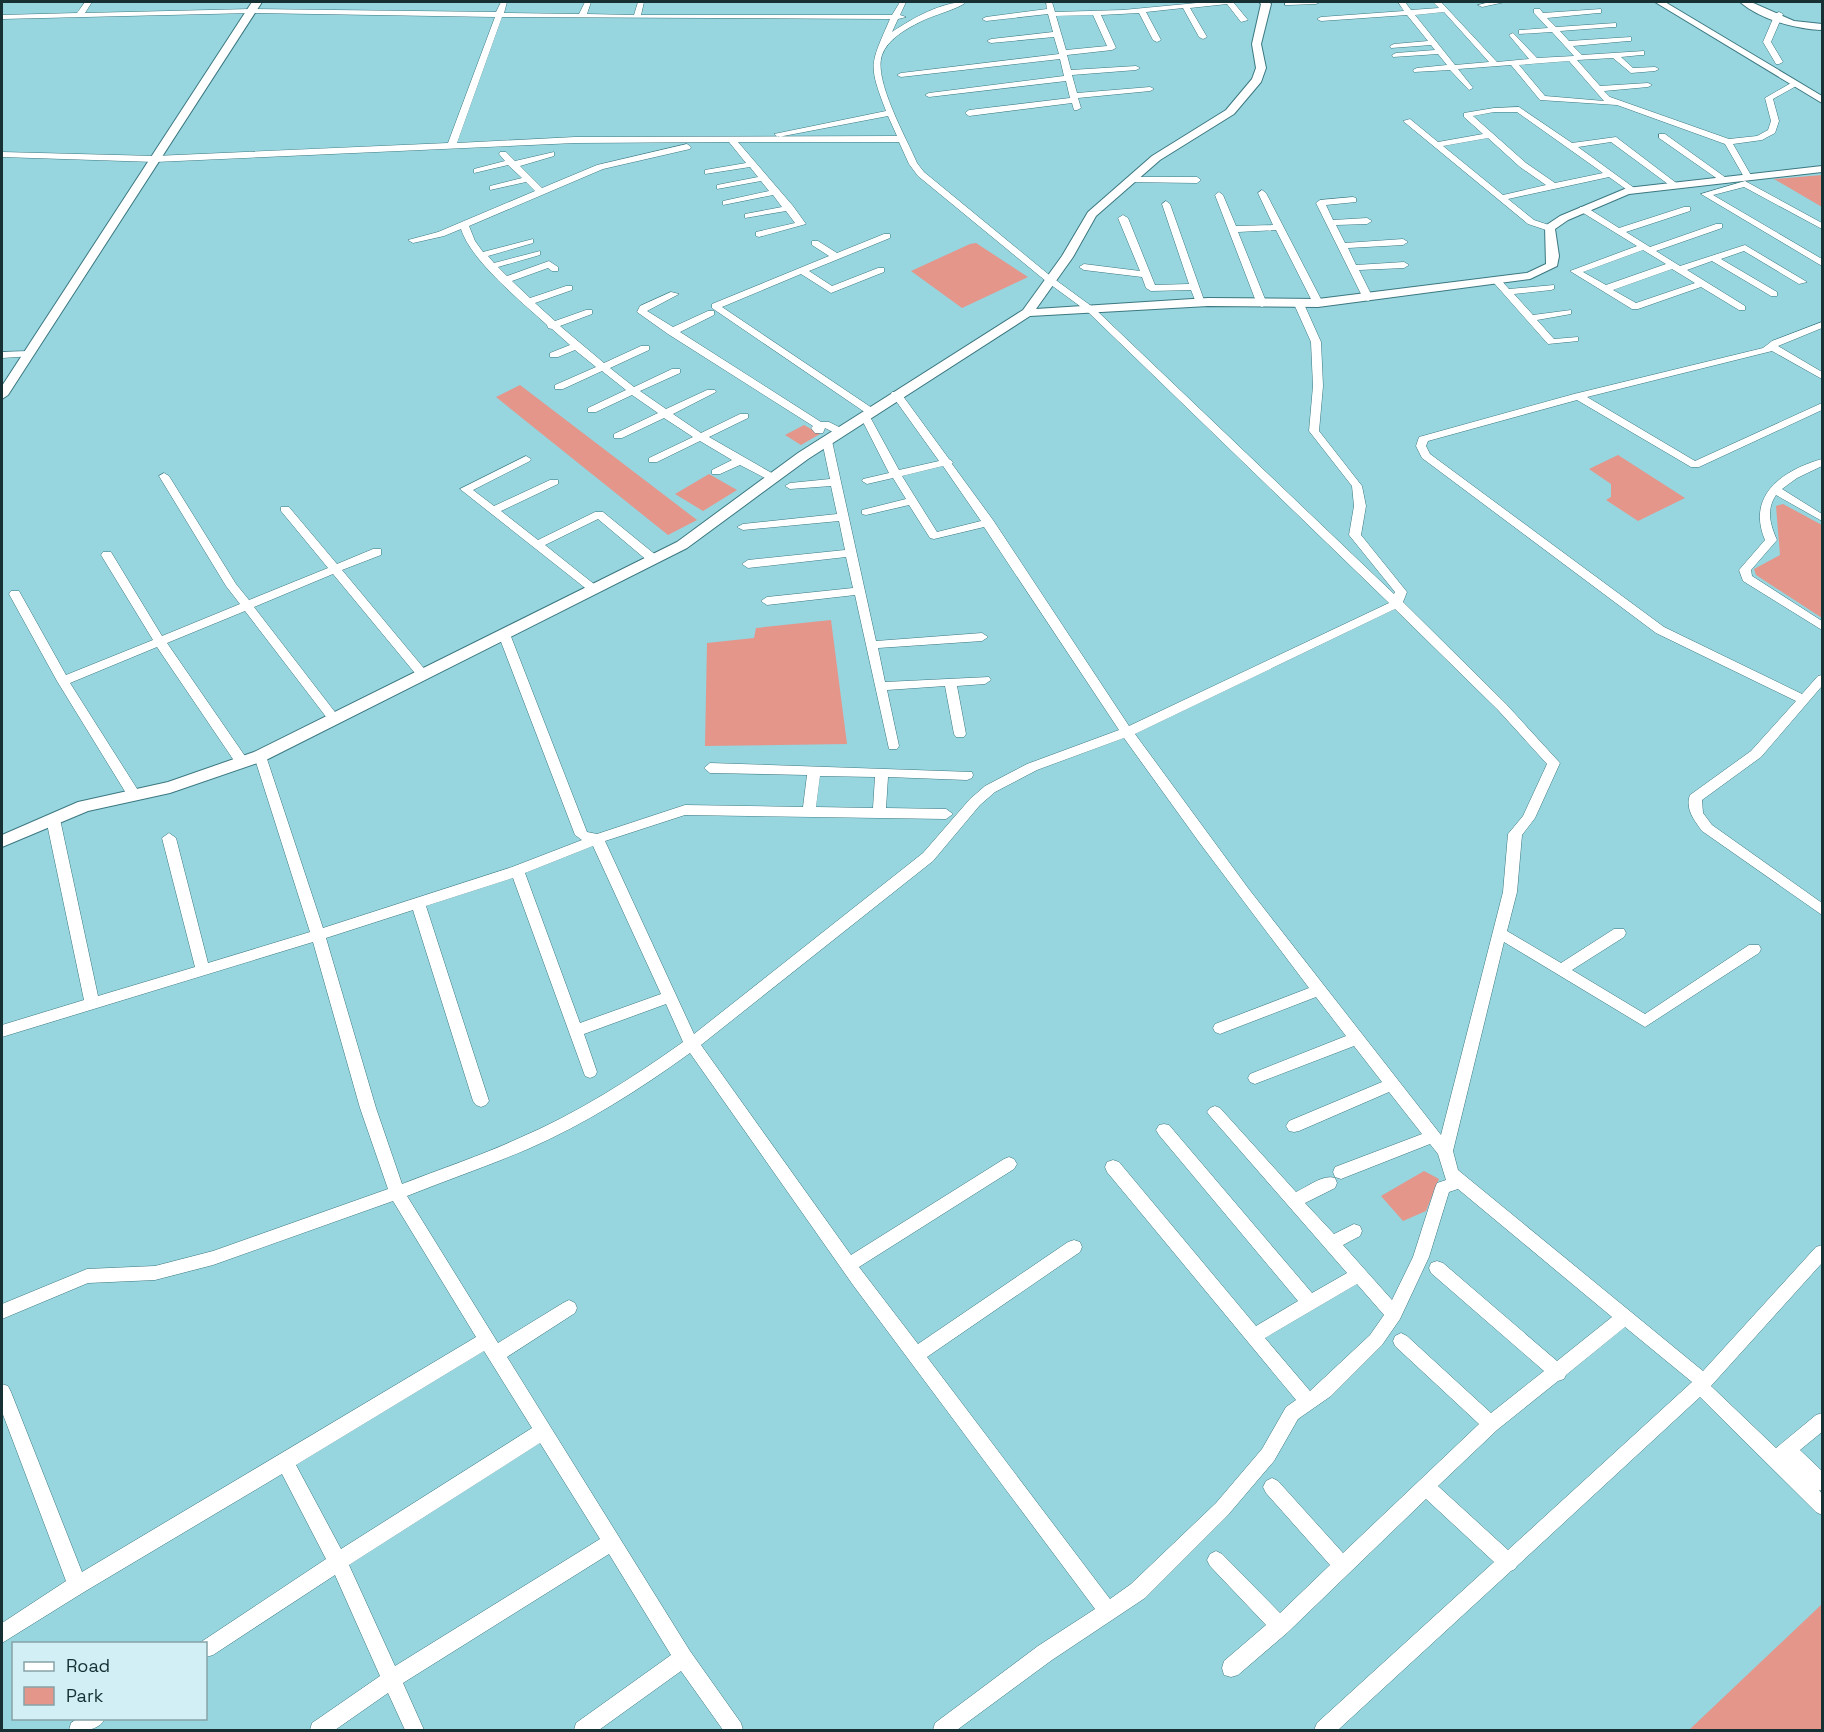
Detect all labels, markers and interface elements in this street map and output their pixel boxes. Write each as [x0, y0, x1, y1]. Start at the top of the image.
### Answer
legend [12, 1642, 207, 1720]
text: Road [66, 1654, 110, 1677]
text: Park [66, 1684, 104, 1707]

